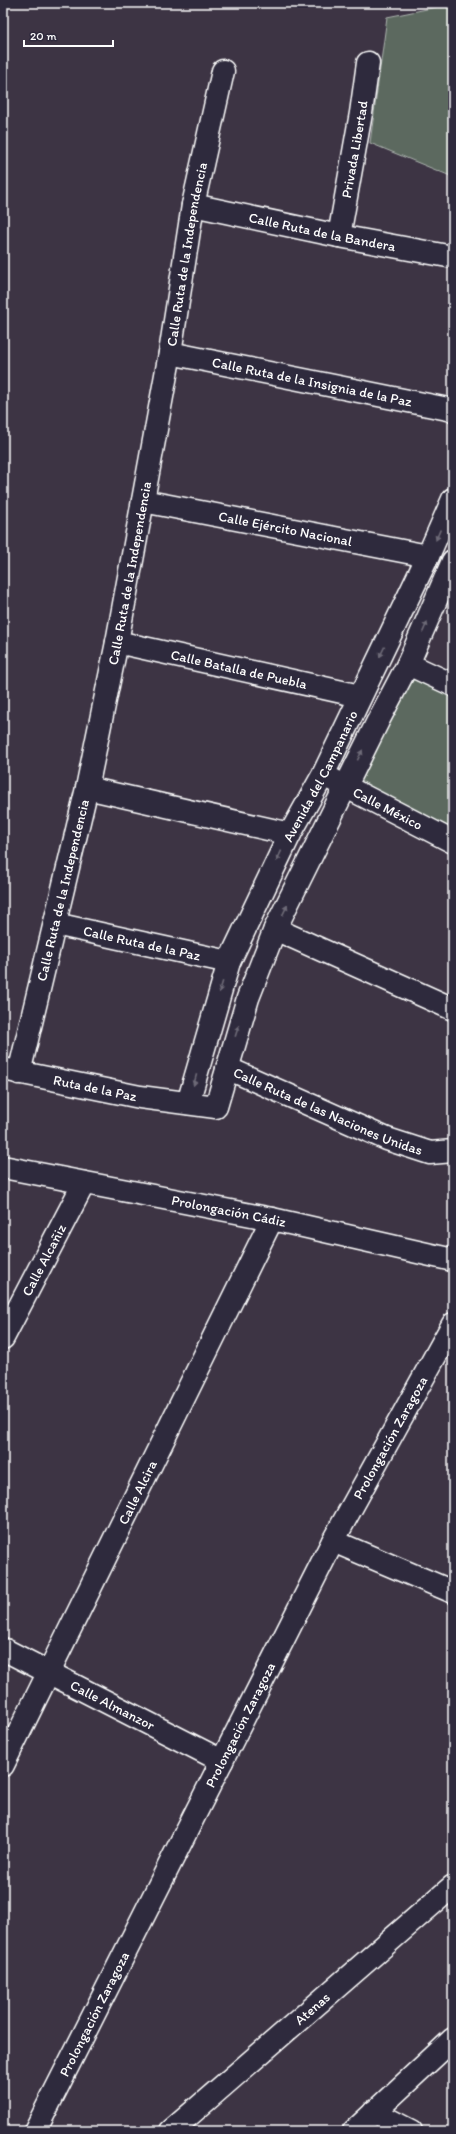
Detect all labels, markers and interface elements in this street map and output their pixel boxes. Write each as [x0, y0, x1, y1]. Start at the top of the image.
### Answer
scale bar [24, 22, 113, 48]
text: 20 m [30, 29, 57, 43]
street label: Privada Libertad [338, 99, 372, 200]
street label: Calle Ruta de la Independencia [163, 161, 211, 347]
street label: Calle Ruta de la Bandera [247, 209, 398, 255]
street label: Calle Ruta de la Insignia de la Paz [211, 354, 414, 411]
street label: Calle Ruta de la Independencia [104, 480, 155, 667]
street label: Calle Ejército Nacional [217, 508, 354, 550]
one-way arrow [434, 529, 440, 541]
one-way arrow [422, 620, 428, 632]
street label: Calle Batalla de Puebla [169, 646, 309, 693]
one-way arrow [379, 646, 385, 658]
street label: Avenida del Campanario [279, 708, 362, 845]
one-way arrow [357, 750, 363, 761]
street label: Calle México [350, 784, 425, 834]
street label: Calle Ruta de la Independencia [33, 798, 93, 983]
one-way arrow [276, 850, 282, 861]
one-way arrow [282, 904, 288, 915]
street label: Calle Ruta de la Paz [82, 922, 203, 965]
one-way arrow [218, 981, 224, 993]
one-way arrow [235, 1024, 241, 1036]
street label: Calle Ruta de las Naciones Unidas [231, 1064, 425, 1159]
street label: Ruta de la Paz [52, 1071, 139, 1105]
one-way arrow [192, 1074, 198, 1086]
street label: Prolongación Cádiz [170, 1192, 288, 1231]
street label: Calle Alcañiz [18, 1221, 70, 1299]
street label: Prolongación Zaragoza [350, 1373, 431, 1502]
street label: Calle Alcira [115, 1457, 161, 1528]
street label: Prolongación Zaragoza [202, 1660, 279, 1790]
street label: Calle Almanzor [67, 1677, 158, 1734]
street label: Prolongación Zaragoza [56, 1949, 133, 2080]
street label: Atenas [291, 1989, 334, 2029]

